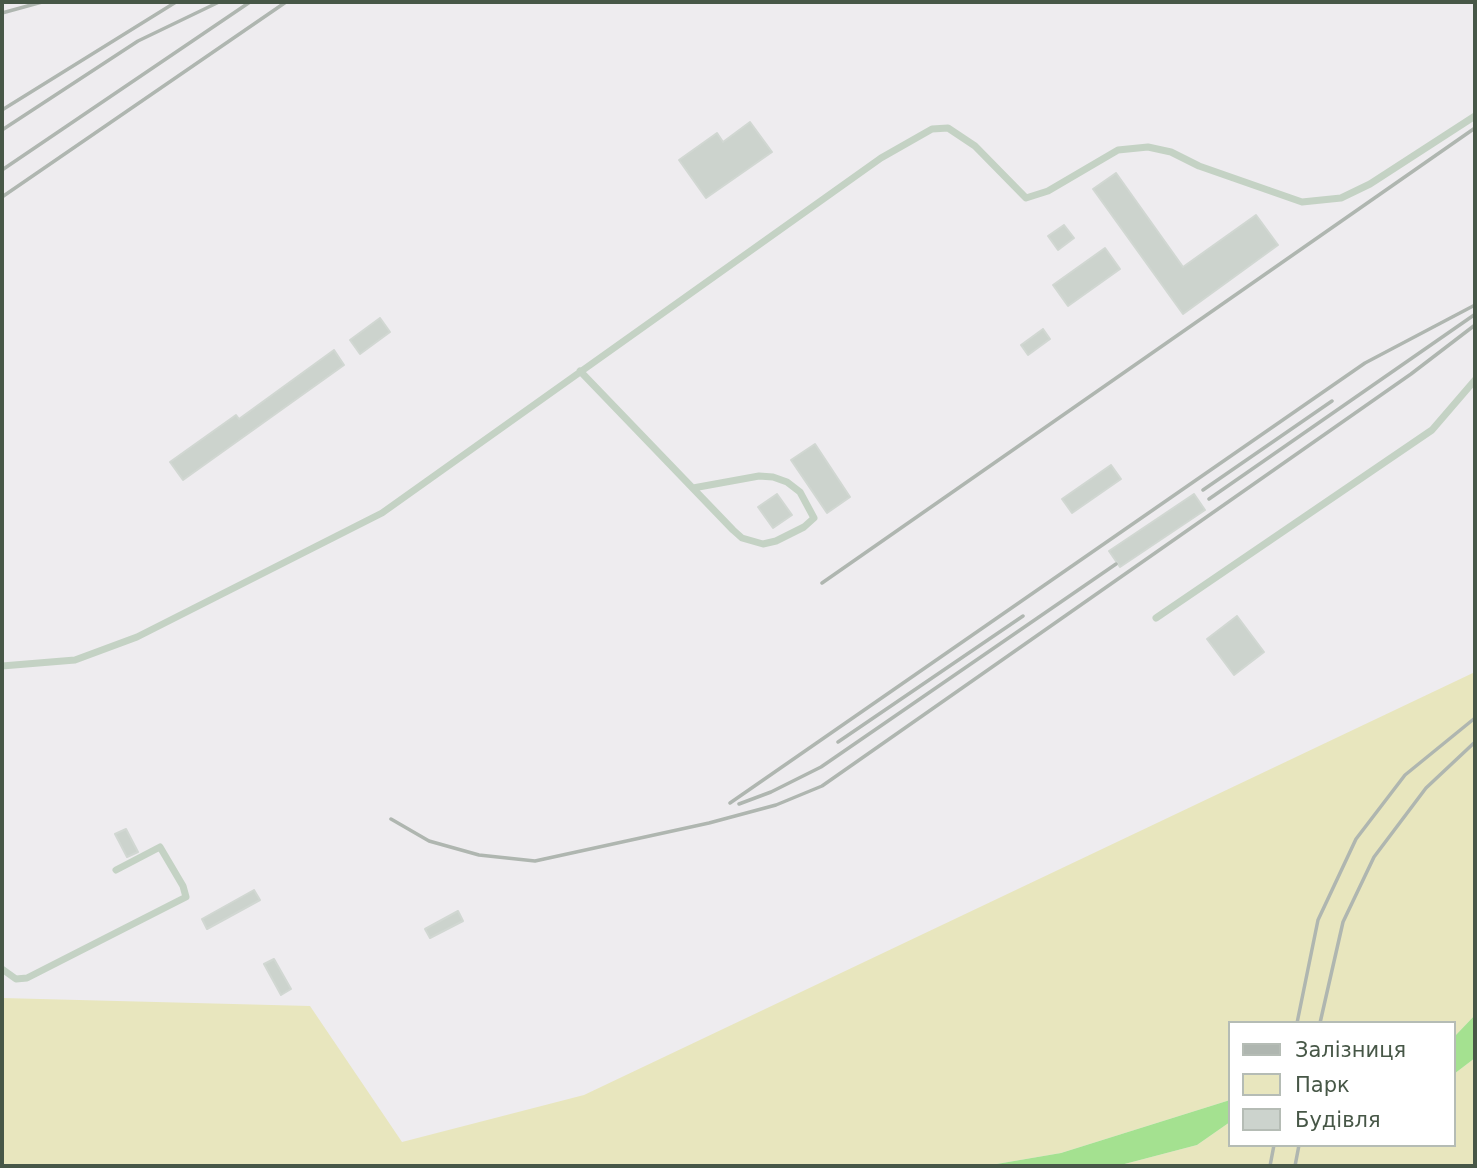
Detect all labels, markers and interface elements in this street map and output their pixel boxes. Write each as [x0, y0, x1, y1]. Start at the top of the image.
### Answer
legend [1228, 1021, 1456, 1147]
text: Залізниця [1295, 1038, 1406, 1062]
text: Парк [1295, 1073, 1350, 1097]
text: Будівля [1295, 1108, 1381, 1132]

